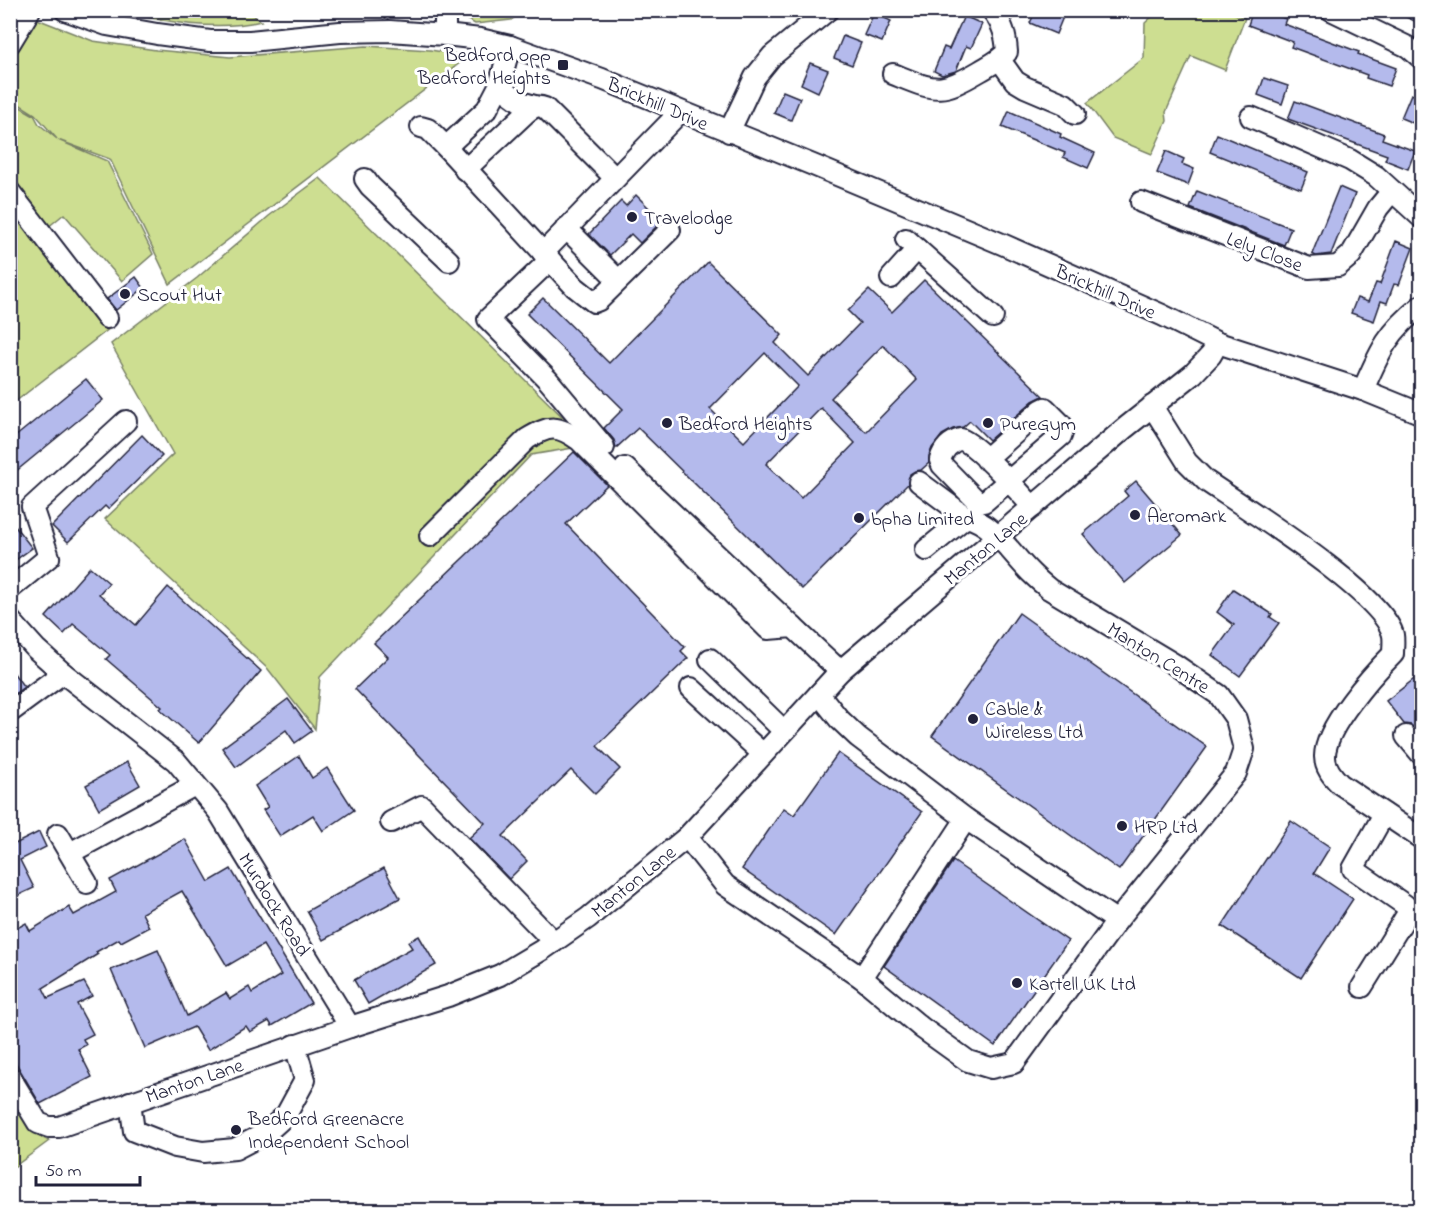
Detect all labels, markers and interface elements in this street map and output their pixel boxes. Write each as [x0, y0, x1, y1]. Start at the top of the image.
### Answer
place label: Bedford opp Bedford Heights [417, 42, 551, 95]
marker: Bedford opp Bedford Heights [556, 58, 570, 72]
street label: Brickhill Drive [601, 71, 712, 140]
place label: Travelodge [644, 205, 733, 235]
marker: Travelodge [625, 210, 639, 224]
street label: Lely Close [1222, 226, 1307, 281]
street label: Brickhill Drive [1049, 258, 1160, 328]
place label: Scout Hut [137, 282, 222, 311]
marker: Scout Hut [118, 287, 132, 301]
place label: Bedford Heights [678, 411, 812, 441]
place label: PureGym [1000, 411, 1076, 440]
marker: Bedford Heights [660, 416, 674, 430]
marker: PureGym [981, 416, 995, 430]
place label: Aeromark [1147, 503, 1226, 532]
place label: bpha Limited [871, 506, 974, 535]
street label: Manton Lane [938, 506, 1035, 594]
marker: Aeromark [1128, 508, 1142, 522]
marker: bpha Limited [852, 511, 866, 525]
street label: Manton Centre [1101, 616, 1215, 702]
place label: Cable & Wireless Ltd [985, 696, 1083, 748]
marker: Cable & Wireless Ltd [966, 712, 980, 726]
place label: HRP Ltd [1134, 814, 1197, 843]
marker: HRP Ltd [1115, 819, 1129, 833]
street label: Manton Lane [586, 840, 683, 926]
street label: Murdock Road [229, 848, 316, 963]
place label: Kartell UK Ltd [1029, 971, 1136, 1000]
marker: Kartell UK Ltd [1010, 976, 1024, 990]
street label: Manton Lane [142, 1052, 248, 1113]
place label: Bedford Greenacre Independent School [247, 1106, 409, 1158]
marker: Bedford Greenacre Independent School [229, 1123, 243, 1137]
scale bar [36, 1149, 140, 1187]
text: 50 m [45, 1159, 82, 1185]

